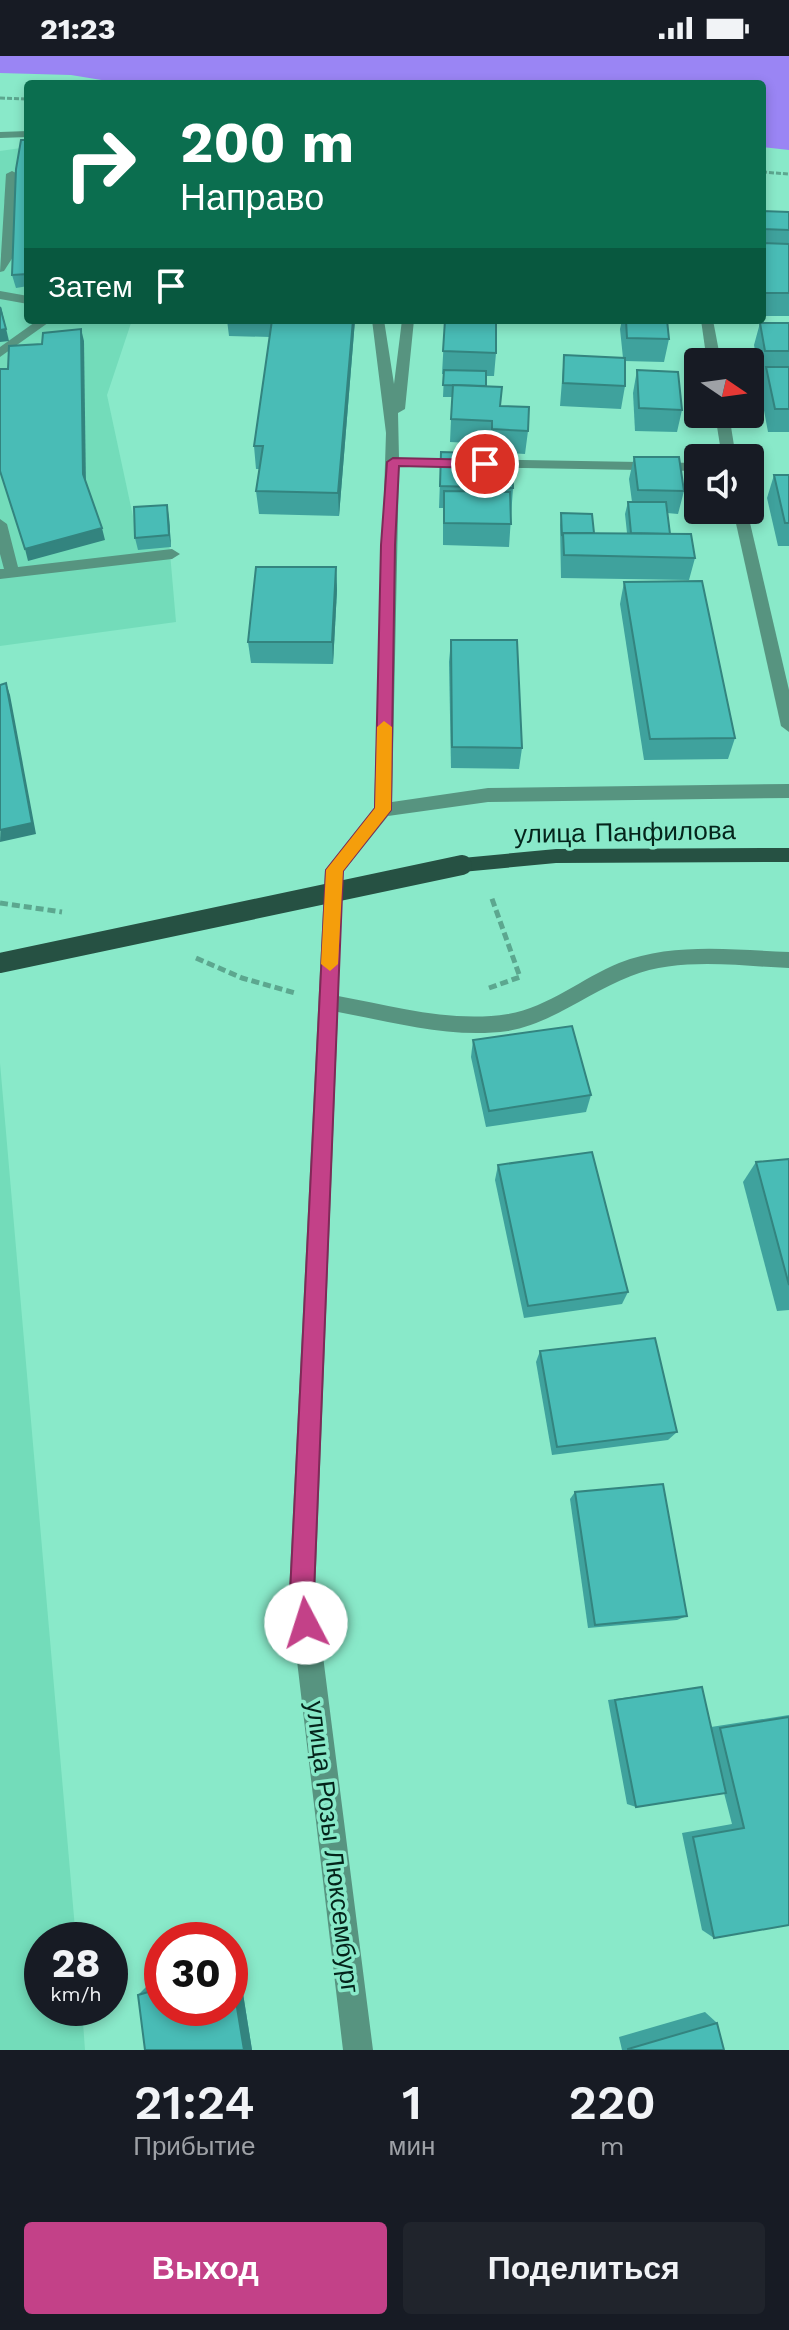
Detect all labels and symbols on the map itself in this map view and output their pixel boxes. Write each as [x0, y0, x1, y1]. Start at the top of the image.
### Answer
north arrow [684, 348, 764, 428]
pin [451, 430, 519, 498]
street label: улица Панфилова [514, 815, 737, 849]
position arrow [264, 1581, 348, 1665]
street label: улица Розы Люксембург [300, 1699, 366, 1995]
speed limit sign: 30 [144, 1922, 248, 2026]

